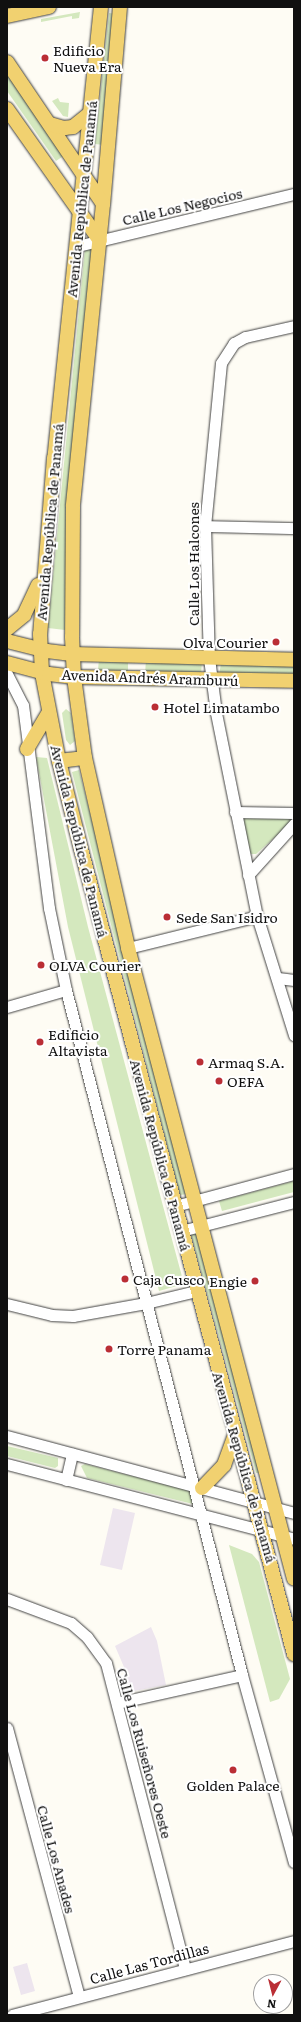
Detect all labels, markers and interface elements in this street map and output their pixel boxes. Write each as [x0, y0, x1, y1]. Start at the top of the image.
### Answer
place label: Edificio Nueva Era [53, 42, 122, 74]
marker: Edificio Nueva Era [40, 53, 50, 63]
street label: Avenida República de Panamá [62, 100, 100, 298]
street label: Calle Los Negocios [120, 184, 244, 228]
street label: Avenida República de Panamá [32, 423, 66, 621]
street label: Calle Los Halcones [185, 502, 201, 626]
place label: Olva Courier [183, 634, 268, 650]
marker: Olva Courier [271, 637, 281, 647]
street label: Avenida Andrés Aramburú [61, 666, 239, 688]
place label: Hotel Limatambo [163, 699, 280, 715]
marker: Hotel Limatambo [150, 702, 160, 712]
street label: Avenida República de Panamá [48, 743, 112, 939]
place label: Sede San Isidro [176, 909, 278, 925]
marker: Sede San Isidro [161, 911, 173, 923]
place label: OLVA Courier [49, 957, 141, 973]
marker: OLVA Courier [36, 960, 46, 970]
place label: Edificio Altavista [48, 1026, 108, 1058]
marker: Edificio Altavista [35, 1037, 45, 1047]
place label: Armaq S.A. [208, 1054, 285, 1070]
street label: Avenida República de Panamá [127, 1057, 195, 1253]
marker: Armaq S.A. [195, 1057, 205, 1067]
place label: OEFA [227, 1073, 264, 1089]
marker: OEFA [214, 1076, 224, 1086]
place label: Caja Cusco [133, 1271, 204, 1287]
place label: Engie [209, 1273, 247, 1289]
marker: Caja Cusco [120, 1274, 130, 1284]
marker: Engie [250, 1276, 260, 1286]
place label: Torre Panama [117, 1341, 211, 1357]
marker: Torre Panama [104, 1344, 114, 1354]
street label: Avenida República de Panamá [210, 1369, 280, 1565]
street label: Calle Los Ruiseñores Oeste [114, 1666, 176, 1840]
marker: Golden Palace [228, 1765, 238, 1775]
place label: Golden Palace [187, 1777, 279, 1793]
street label: Calle Los Anades [35, 1803, 79, 1915]
street label: Calle Las Tordillas [88, 1939, 210, 1987]
north arrow [253, 1974, 293, 2014]
text: N [266, 1996, 277, 2013]

